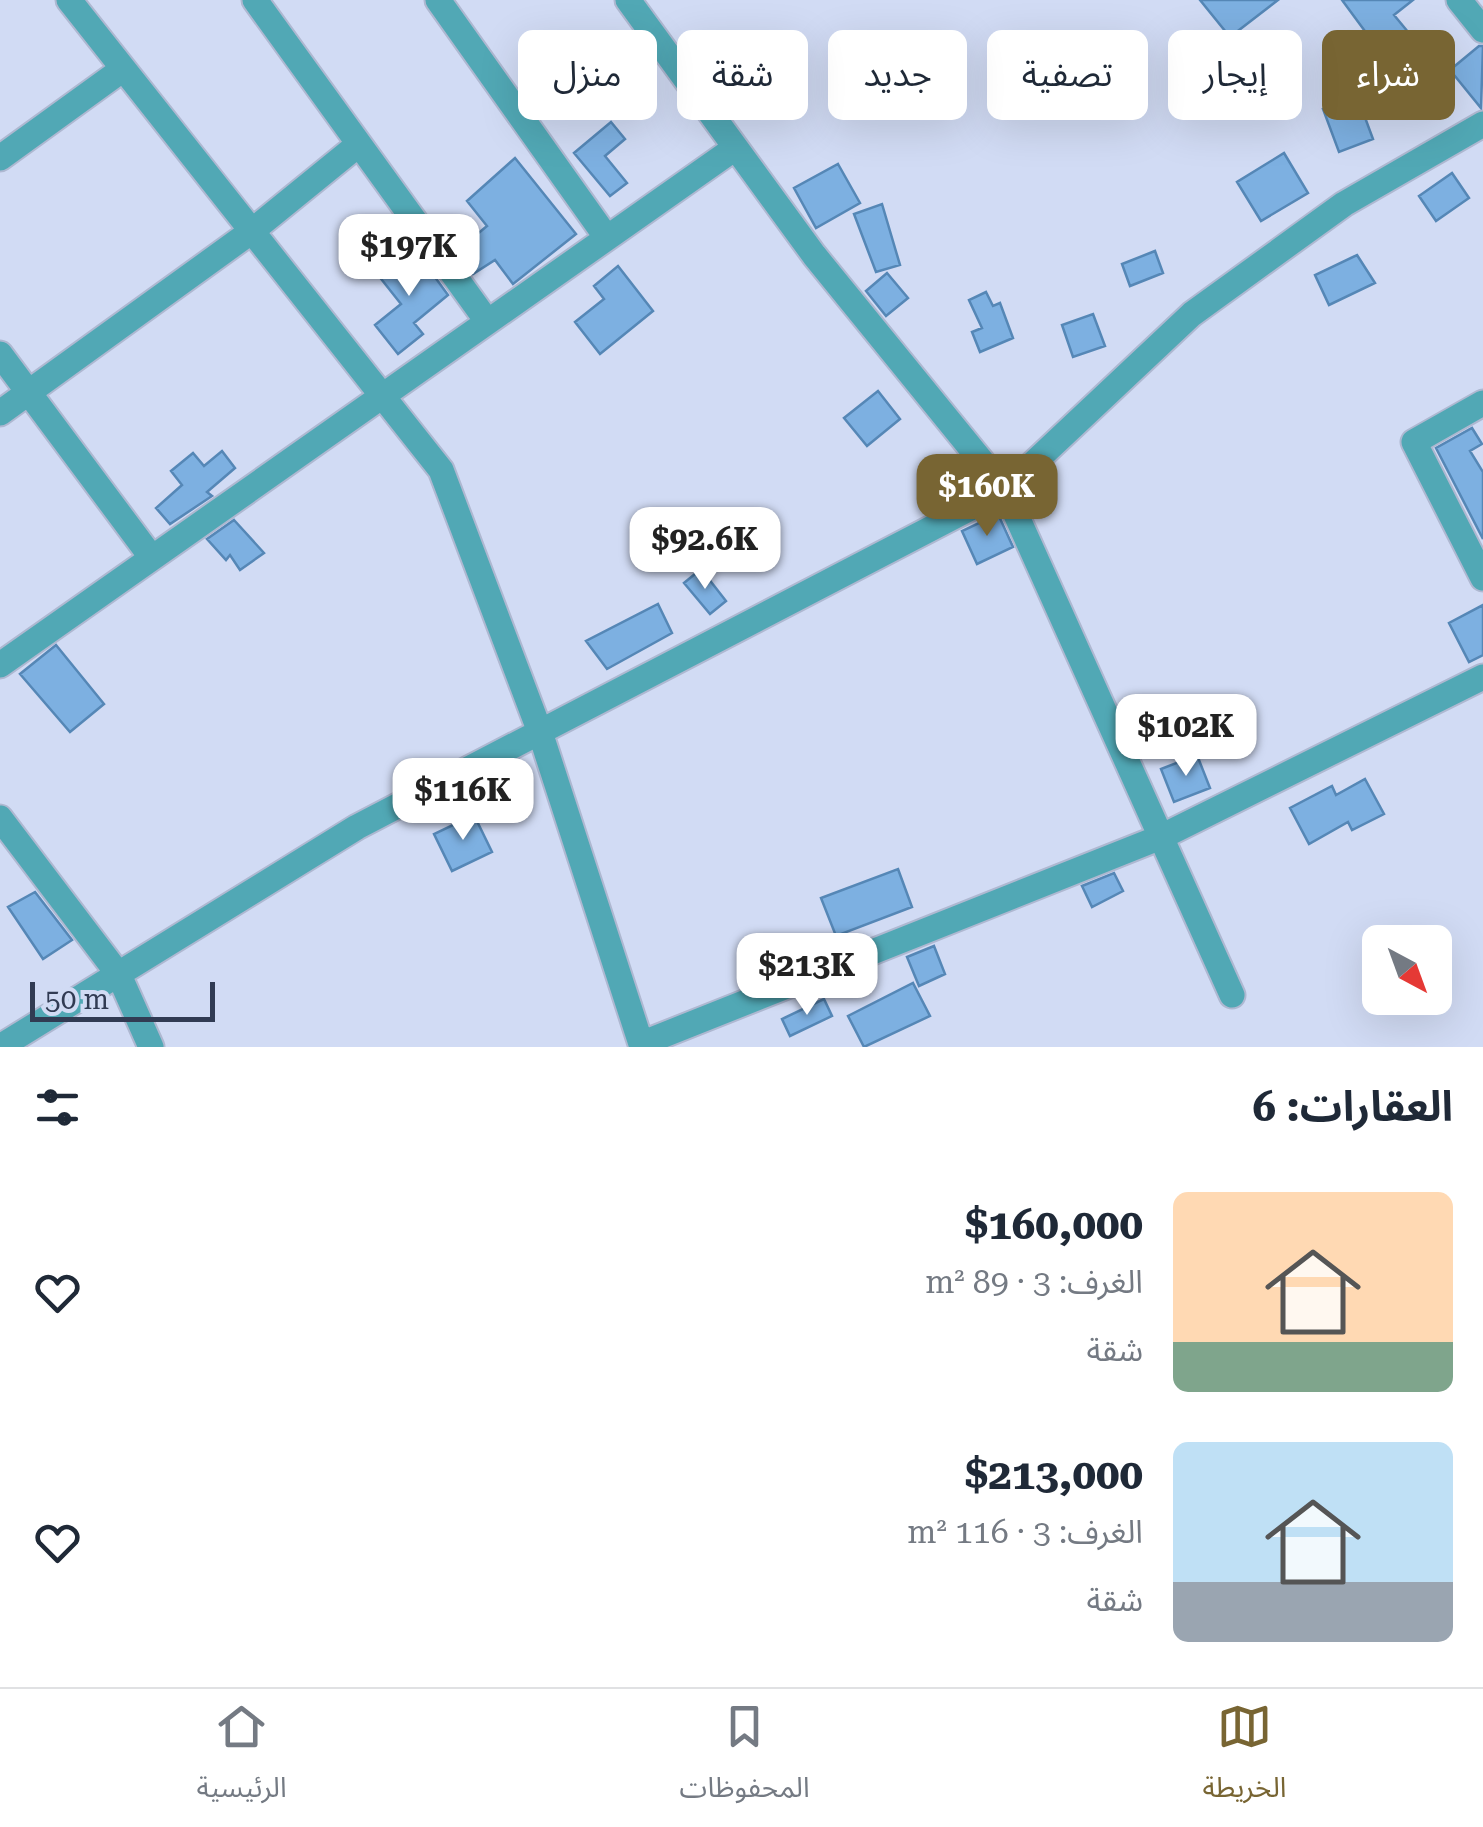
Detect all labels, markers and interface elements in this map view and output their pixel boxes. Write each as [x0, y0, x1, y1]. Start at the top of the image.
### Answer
chip: منزل [518, 30, 657, 120]
chip: شقة [677, 30, 808, 120]
chip: جديد [828, 30, 967, 120]
chip: تصفية [987, 30, 1148, 120]
chip: إيجار [1168, 30, 1302, 120]
chip: شراء [1322, 30, 1455, 120]
pin: $197K [339, 214, 479, 299]
text: $197K [361, 227, 457, 265]
pin: $160K [917, 454, 1057, 539]
text: $160K [939, 467, 1035, 505]
pin: $92.6K [624, 507, 786, 592]
text: $92.6K [652, 520, 758, 558]
pin: $102K [1116, 694, 1256, 779]
text: $102K [1138, 707, 1234, 745]
pin: $116K [393, 758, 533, 843]
text: $116K [415, 771, 511, 809]
north arrow [1362, 925, 1452, 1015]
map controls [1362, 925, 1452, 1015]
pin: $213K [737, 933, 877, 1018]
text: $213K [759, 946, 855, 984]
scale bar [30, 977, 215, 1021]
text: 50 m [45, 983, 109, 1016]
icon: filters [30, 1080, 85, 1135]
text: العقارات: 6 [1252, 1082, 1453, 1131]
text: $160,000 [965, 1200, 1143, 1249]
icon: home [1253, 1232, 1373, 1352]
text: الغرف: 3 · 89 m² [925, 1263, 1143, 1301]
icon: heart [30, 1265, 85, 1320]
text: شقة [1087, 1331, 1143, 1369]
text: $213,000 [965, 1450, 1143, 1499]
icon: home [1253, 1482, 1373, 1602]
text: الغرف: 3 · 116 m² [907, 1513, 1143, 1551]
icon: heart [30, 1515, 85, 1570]
text: شقة [1087, 1581, 1143, 1619]
tab: الرئيسية [197, 1699, 287, 1818]
tab: المحفوظات [680, 1699, 810, 1818]
tab: الخريطة [1203, 1699, 1286, 1818]

